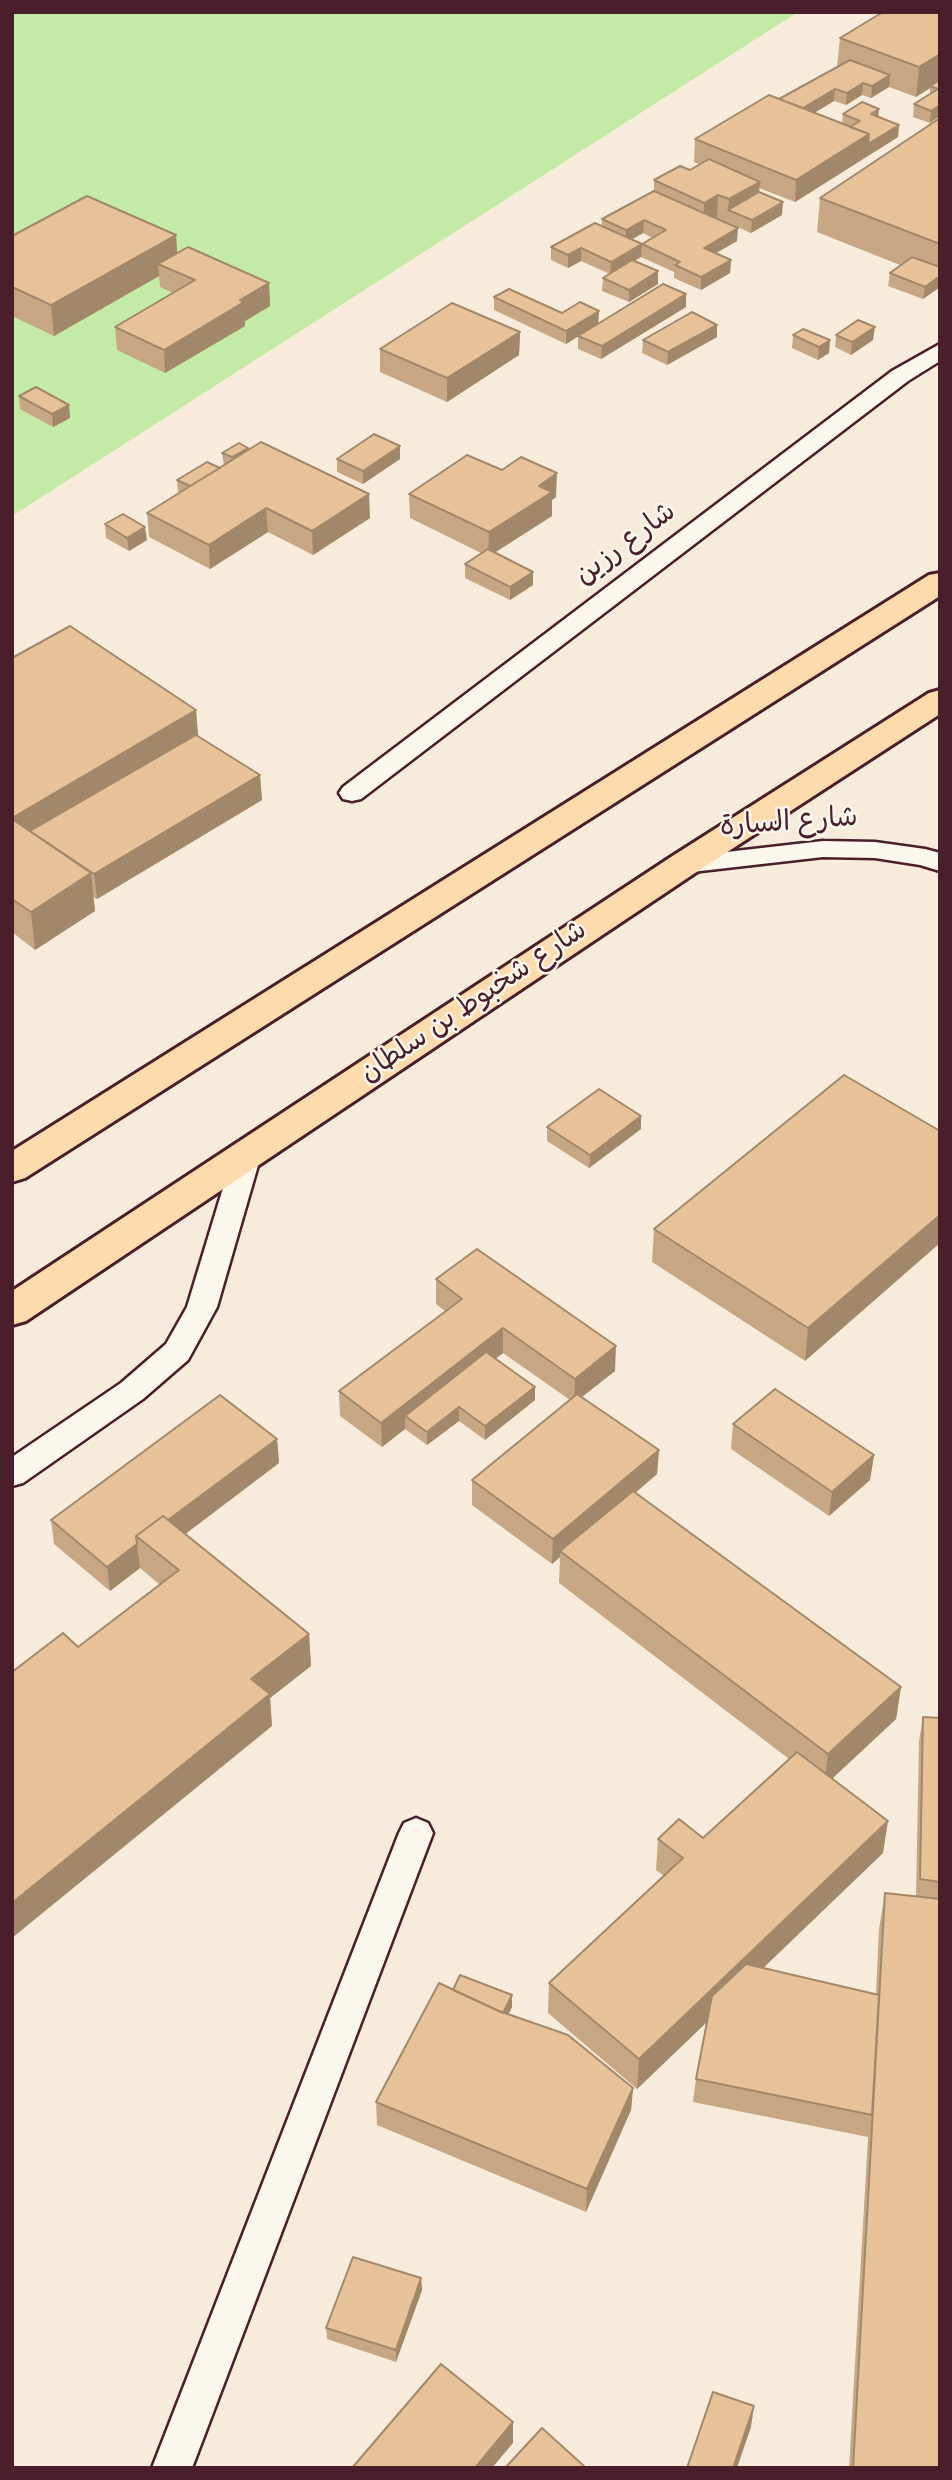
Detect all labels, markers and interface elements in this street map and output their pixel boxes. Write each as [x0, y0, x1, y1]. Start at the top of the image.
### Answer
street label: شارع رزين [570, 497, 684, 595]
street label: شارع السارة [719, 803, 859, 847]
street label: شارع شخبوط بن سلطان [355, 916, 595, 1092]

